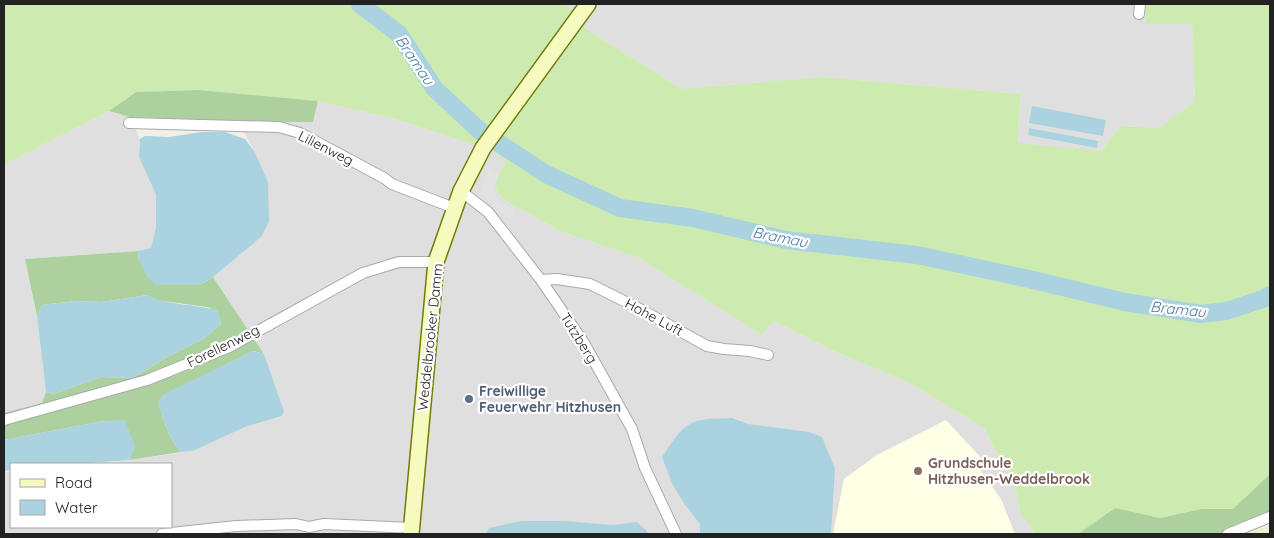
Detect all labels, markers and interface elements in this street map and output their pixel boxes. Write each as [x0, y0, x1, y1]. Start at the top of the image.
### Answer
water label: Bramau [392, 32, 439, 90]
street label: Lilienweg [295, 126, 357, 170]
water label: Bramau [751, 222, 811, 252]
street label: Weddelbrooker Damm [413, 262, 447, 412]
street label: Hohe Luft [622, 294, 686, 340]
water label: Bramau [1149, 297, 1208, 322]
street label: Tutzberg [556, 309, 602, 367]
street label: Forellenweg [184, 321, 262, 371]
place label: Freiwillige Feuerwehr Hitzhusen [479, 382, 621, 416]
marker: Freiwillige Feuerwehr Hitzhusen [463, 393, 475, 405]
place label: Grundschule Hitzhusen-Weddelbrook [928, 454, 1090, 488]
legend [10, 463, 172, 528]
marker: Grundschule Hitzhusen-Weddelbrook [912, 465, 924, 477]
text: Road [55, 473, 92, 492]
text: Water [55, 498, 98, 517]

